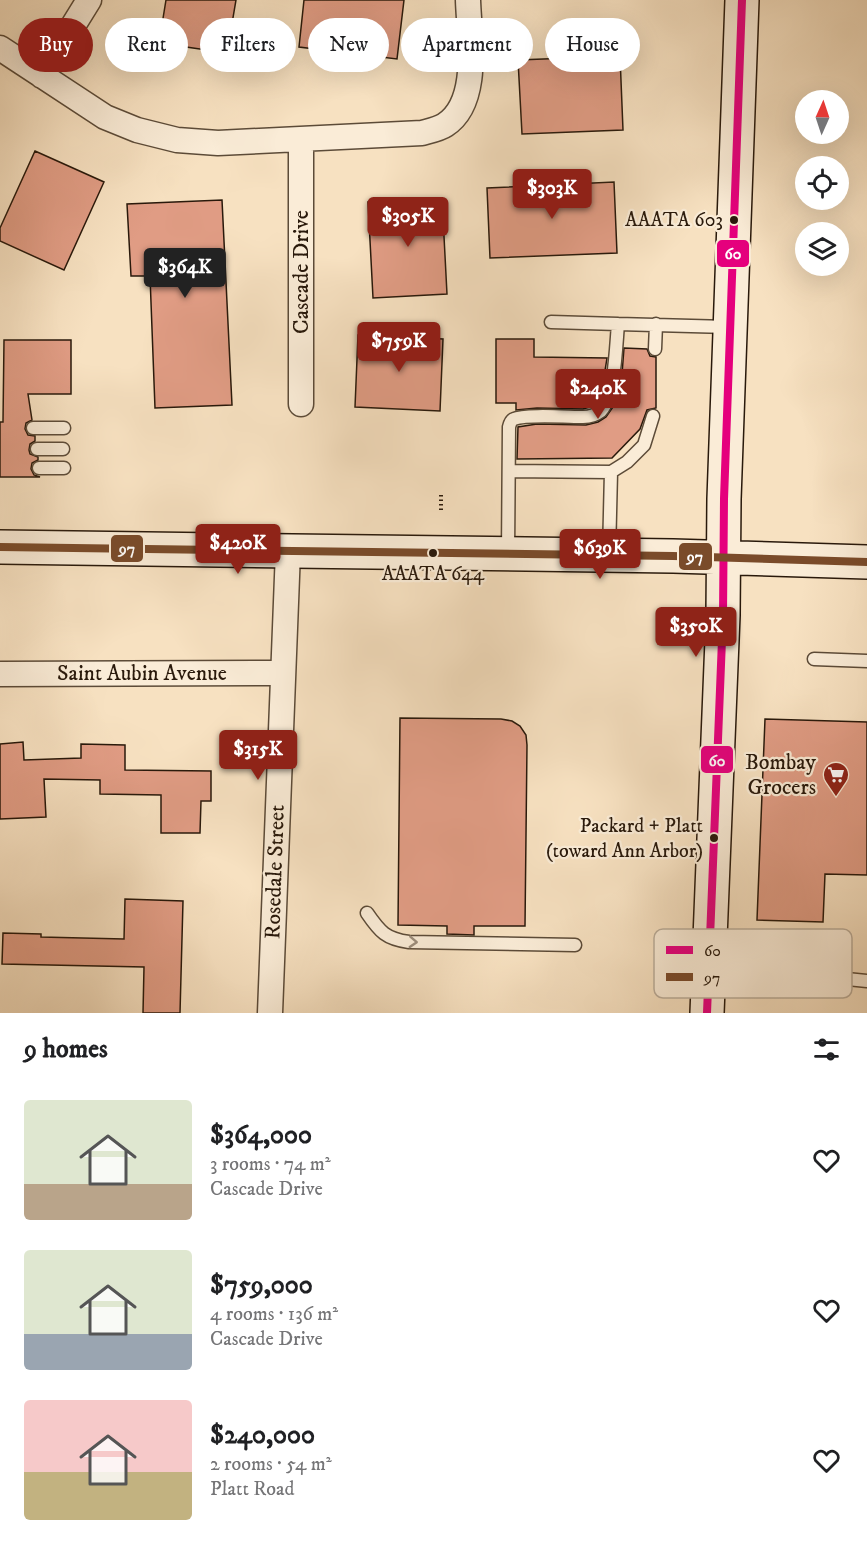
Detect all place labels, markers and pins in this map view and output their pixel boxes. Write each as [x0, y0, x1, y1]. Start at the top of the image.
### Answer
pin: $303K [510, 169, 594, 220]
pin: $305K [366, 197, 450, 248]
place label: AAATA 603 [625, 208, 723, 233]
marker: AAATA 603 [728, 214, 740, 226]
pin: $364K [143, 248, 227, 299]
pin: $759K [357, 322, 441, 373]
pin: $240K [556, 369, 640, 420]
pin: $420K [196, 524, 280, 575]
pin: $639K [558, 529, 642, 580]
marker: AAATA 644 [427, 547, 439, 559]
place label: AAATA 644 [382, 562, 485, 587]
pin: $350K [654, 607, 738, 658]
pin: $315K [216, 730, 300, 781]
place label: Bombay Grocers [745, 749, 817, 801]
supermarket icon: Bombay Grocers [821, 760, 851, 798]
place label: Packard + Platt (toward Ann Arbor) [546, 814, 703, 864]
marker: Packard + Platt (toward Ann Arbor) [708, 832, 720, 844]

